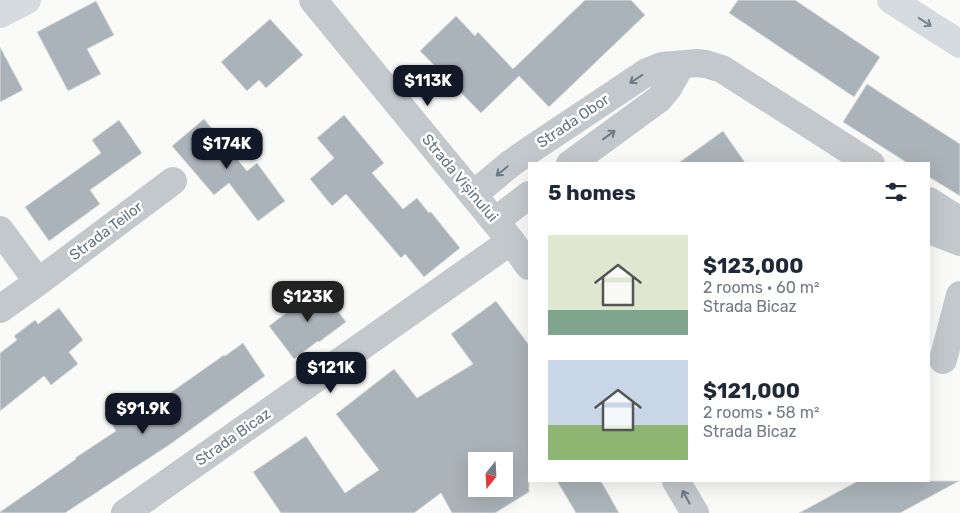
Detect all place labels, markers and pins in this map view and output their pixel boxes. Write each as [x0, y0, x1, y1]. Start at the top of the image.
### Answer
pin: $113K [393, 64, 463, 107]
pin: $174K [192, 128, 262, 170]
pin: $123K [273, 280, 343, 323]
pin: $121K [296, 352, 366, 394]
pin: $91.9K [102, 392, 184, 435]

